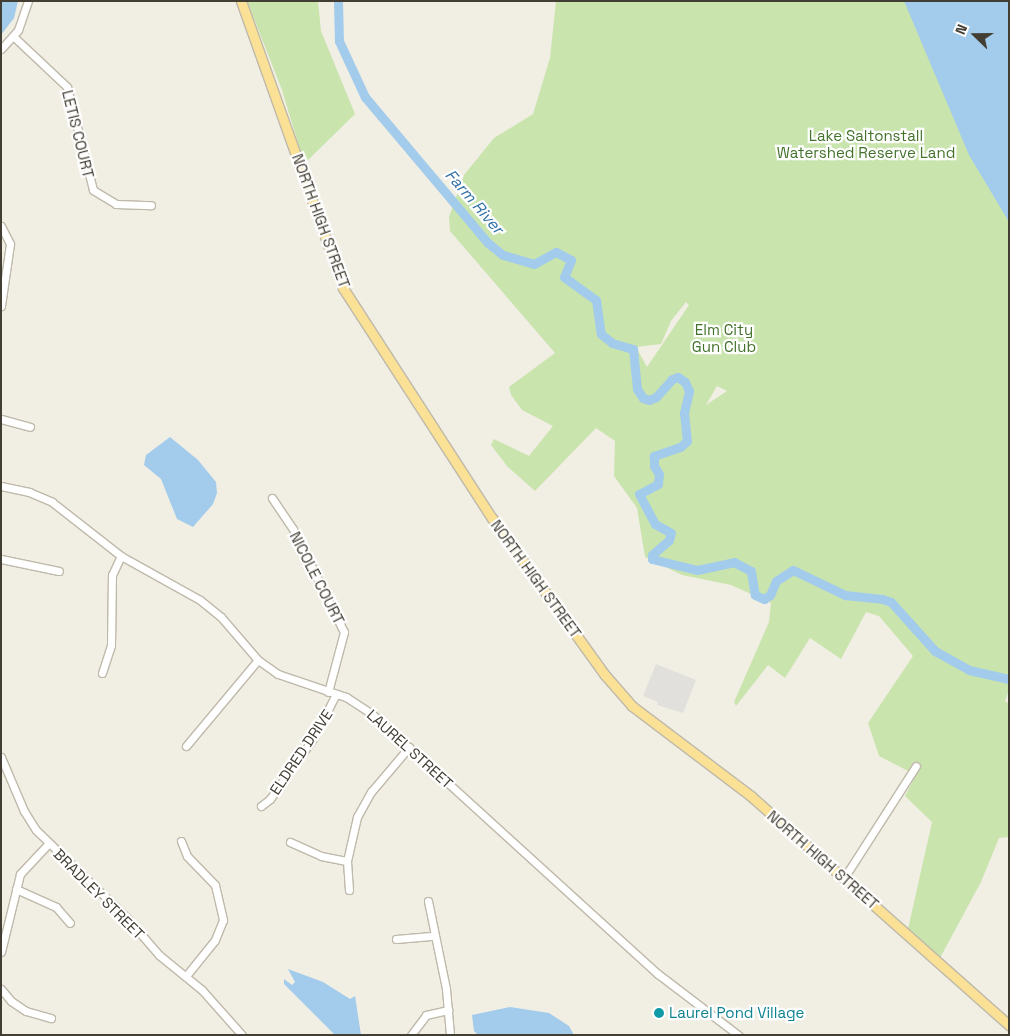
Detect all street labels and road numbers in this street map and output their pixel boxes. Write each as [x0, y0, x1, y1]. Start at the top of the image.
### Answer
street label: LETIS COURT [58, 88, 98, 180]
street label: NORTH HIGH STREET [288, 151, 354, 291]
street label: NORTH HIGH STREET [487, 516, 585, 642]
street label: NICOLE COURT [286, 529, 348, 627]
street label: LAUREL STREET [363, 705, 457, 793]
street label: ELDRED DRIVE [266, 706, 336, 798]
street label: NORTH HIGH STREET [764, 807, 882, 913]
street label: BRADLEY STREET [50, 845, 148, 943]

